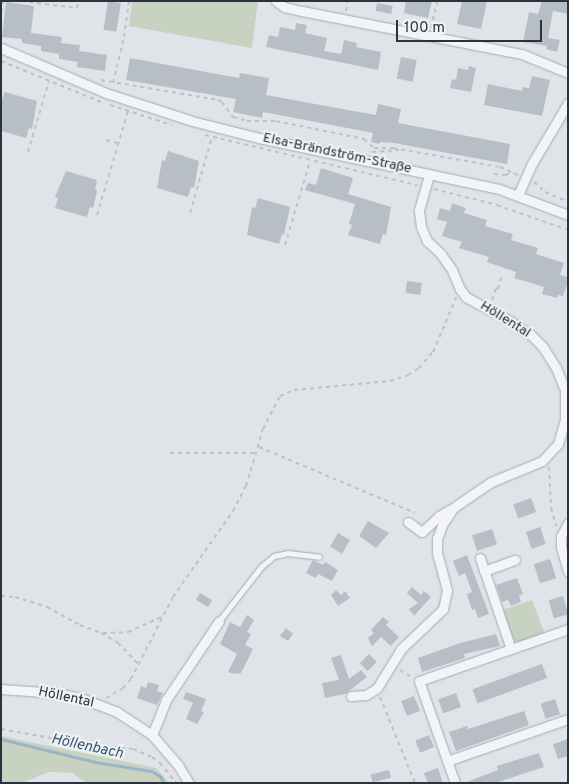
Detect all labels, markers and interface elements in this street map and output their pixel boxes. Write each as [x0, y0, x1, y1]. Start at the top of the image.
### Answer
scale bar [399, 10, 545, 42]
text: 100 m [404, 19, 445, 38]
street label: Elsa-Brändström-Straße [261, 130, 413, 178]
street label: Höllental [477, 298, 533, 342]
street label: Höllental [37, 684, 95, 712]
water label: Höllenbach [49, 731, 125, 763]

